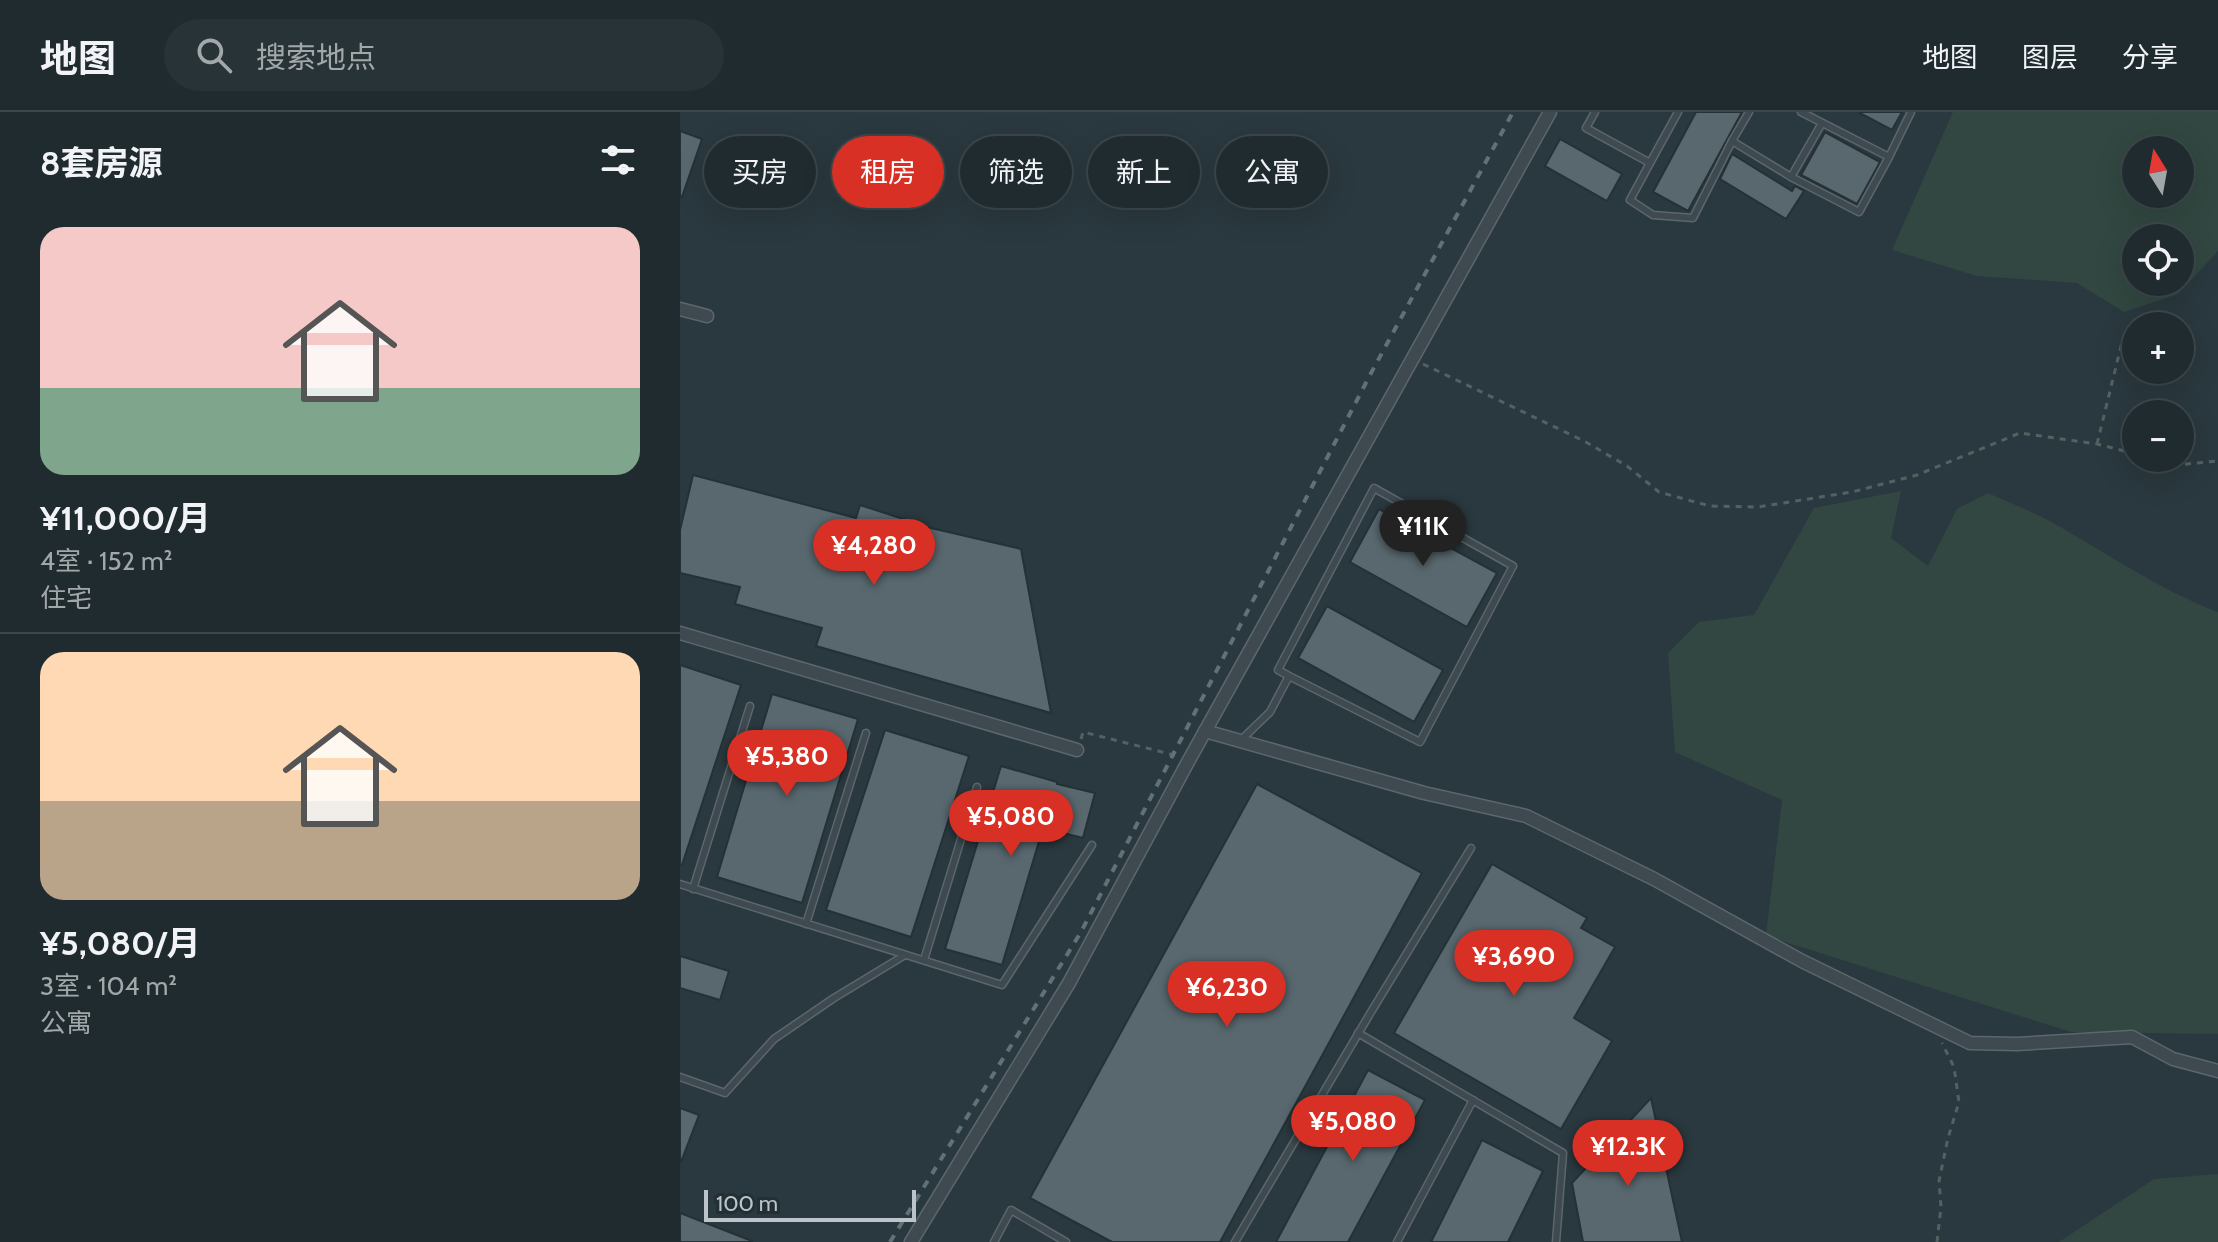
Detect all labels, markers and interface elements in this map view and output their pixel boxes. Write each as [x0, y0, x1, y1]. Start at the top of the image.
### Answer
search box [164, 19, 724, 91]
icon: search [192, 33, 236, 77]
text: 地图 [40, 35, 116, 82]
text: 搜索地点 [256, 39, 376, 76]
text: 地图 [1922, 40, 1978, 74]
text: 图层 [2022, 40, 2078, 74]
text: 分享 [2122, 40, 2178, 74]
chip: 买房 [704, 136, 816, 208]
chip: 租房 [832, 136, 944, 208]
chip: 筛选 [960, 136, 1072, 208]
chip: 新上 [1088, 136, 1200, 208]
chip: 公寓 [1216, 136, 1328, 208]
north arrow [2122, 136, 2194, 208]
map controls [2122, 136, 2194, 472]
icon: filters [596, 138, 640, 182]
text: 8套房源 [40, 142, 163, 184]
button: locate [2122, 224, 2194, 296]
icon: home [268, 279, 412, 423]
button: + [2122, 312, 2194, 384]
button: − [2122, 400, 2194, 472]
text: ¥11,000/月 [40, 497, 211, 539]
pin: ¥11K [1376, 500, 1470, 568]
text: ¥11K [1397, 510, 1449, 542]
pin: ¥4,280 [809, 519, 939, 587]
text: ¥4,280 [831, 529, 917, 561]
text: 4室 · 152 m² [40, 545, 172, 577]
text: 住宅 [40, 582, 92, 614]
icon: home [268, 704, 412, 848]
pin: ¥5,380 [722, 730, 852, 798]
text: ¥5,380 [745, 740, 829, 772]
pin: ¥5,080 [946, 790, 1076, 858]
text: ¥5,080 [967, 800, 1055, 832]
text: ¥5,080/月 [40, 922, 201, 964]
pin: ¥3,690 [1449, 930, 1579, 998]
text: ¥3,690 [1472, 940, 1556, 972]
pin: ¥6,230 [1162, 961, 1292, 1029]
text: 3室 · 104 m² [40, 970, 177, 1002]
text: ¥6,230 [1186, 971, 1268, 1003]
text: 公寓 [40, 1007, 92, 1039]
pin: ¥5,080 [1288, 1095, 1418, 1163]
text: ¥5,080 [1309, 1105, 1397, 1137]
pin: ¥12.3K [1563, 1120, 1693, 1188]
text: ¥12.3K [1590, 1130, 1666, 1162]
scale bar [704, 1186, 916, 1222]
text: 100 m [716, 1190, 778, 1217]

